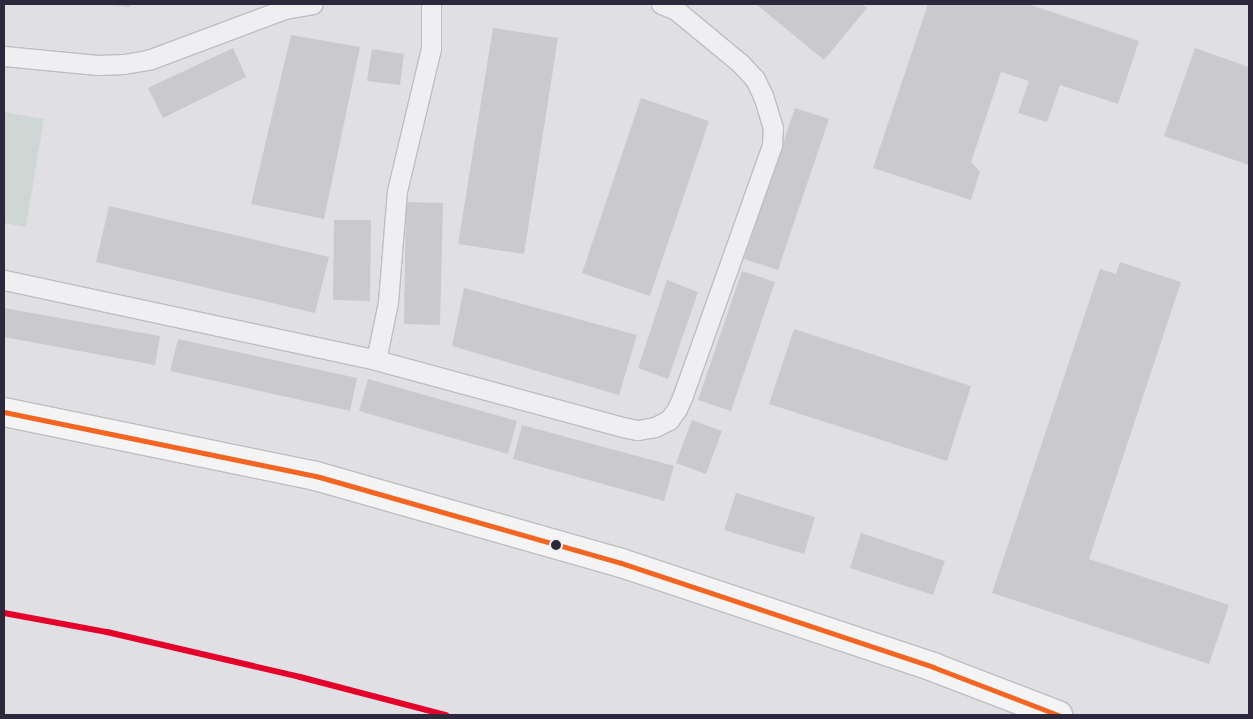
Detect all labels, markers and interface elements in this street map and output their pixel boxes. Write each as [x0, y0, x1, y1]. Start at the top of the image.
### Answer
unlabelled marker [551, 540, 561, 550]

